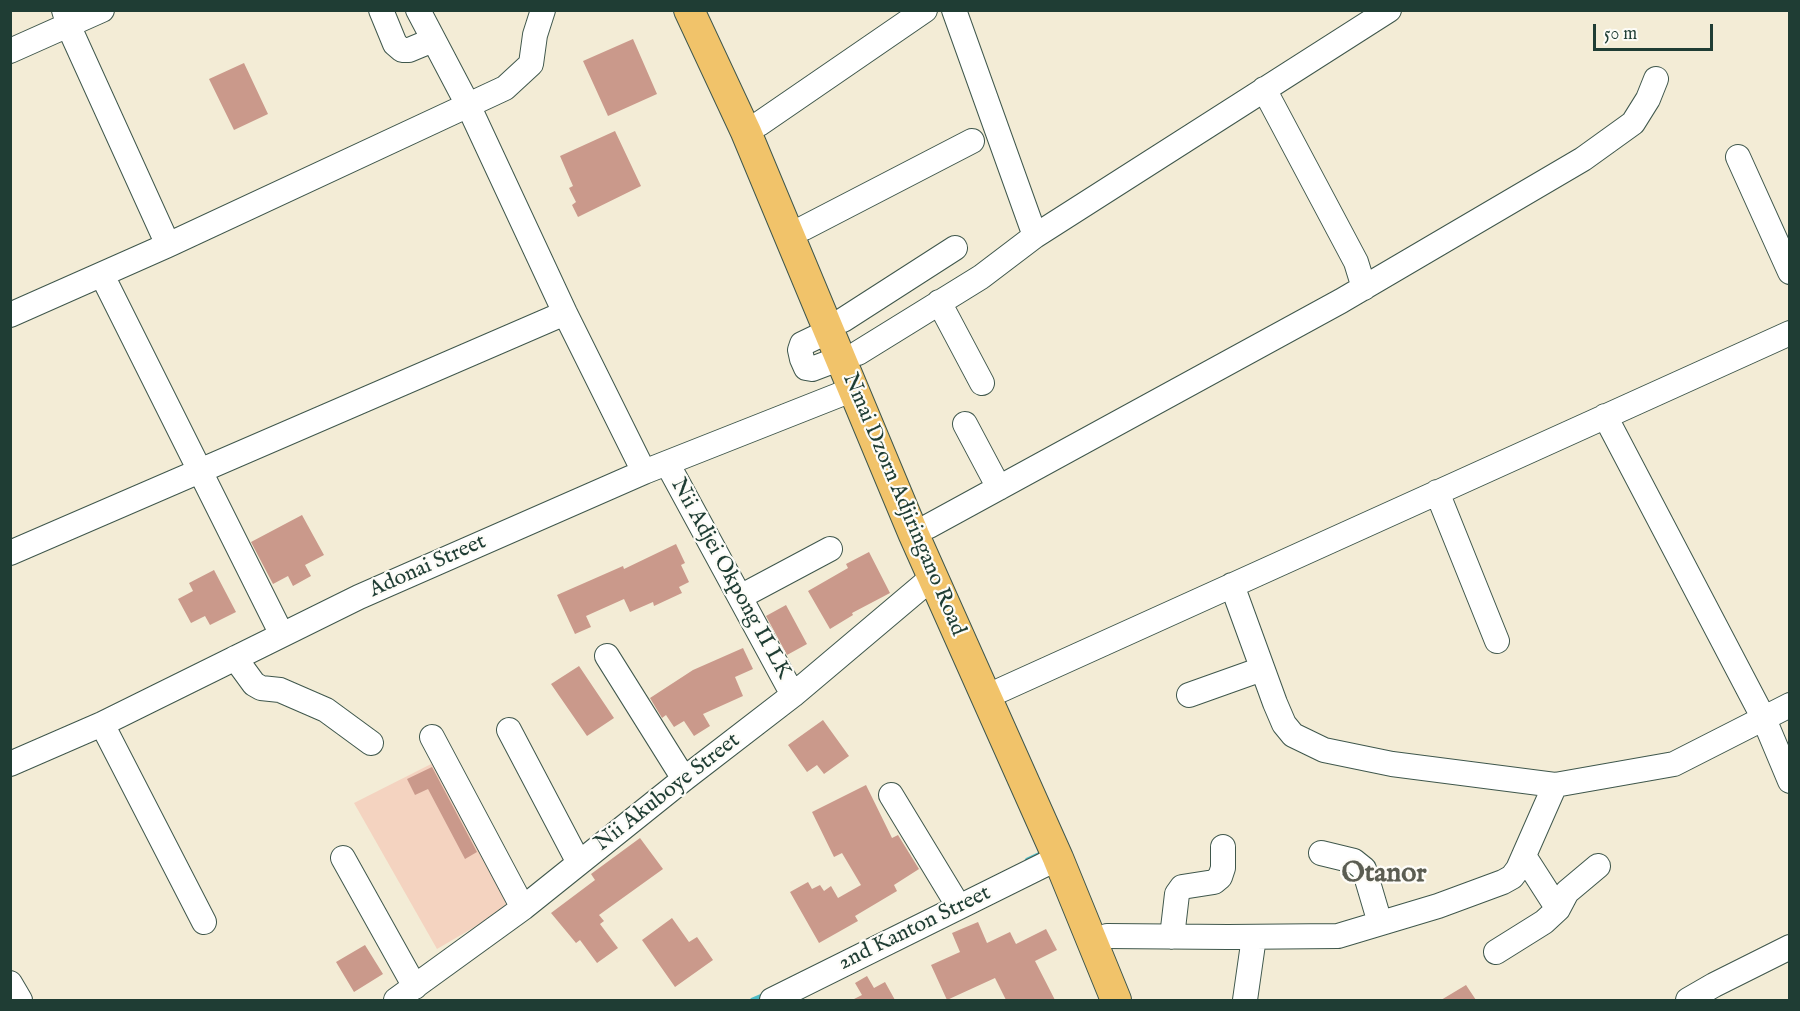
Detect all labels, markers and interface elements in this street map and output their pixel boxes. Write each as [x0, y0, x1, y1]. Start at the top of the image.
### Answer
scale bar [1596, 12, 1716, 50]
text: 50 m [1604, 23, 1637, 46]
street label: Nmai Dzorn Adjiringano Road [836, 370, 970, 640]
street label: Nii Adjei Okpong II LK [664, 474, 796, 684]
street label: Adonai Street [366, 530, 490, 604]
street label: Nii Akuboye Street [590, 728, 746, 858]
district label: Otanor [1341, 858, 1427, 892]
street label: 2nd Kanton Street [835, 881, 995, 977]

